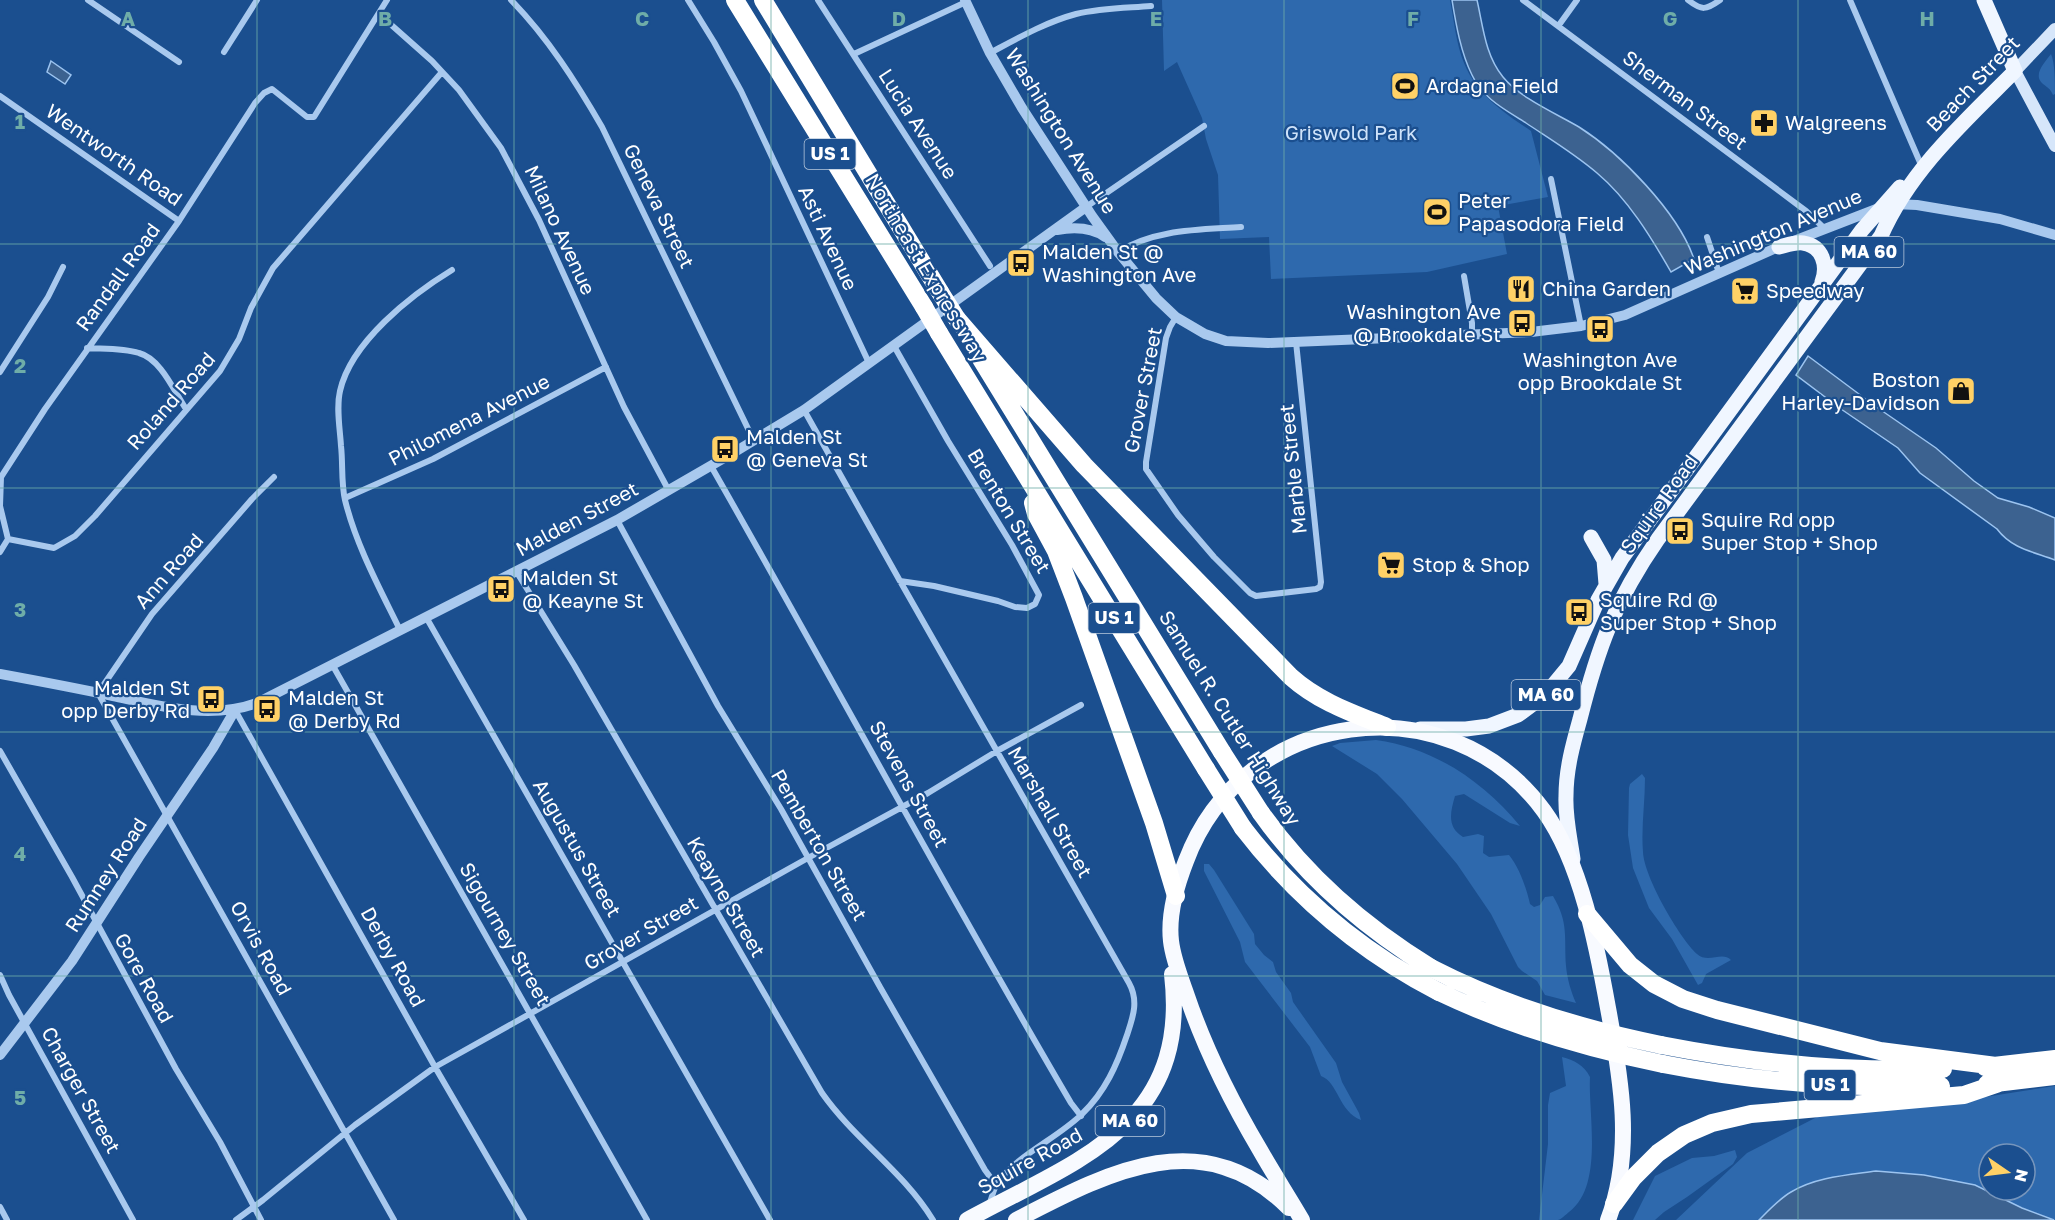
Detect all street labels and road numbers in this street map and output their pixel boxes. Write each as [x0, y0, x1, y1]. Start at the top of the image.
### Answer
street label: Beach Street [1921, 30, 2024, 136]
street label: Washington Avenue [1001, 43, 1122, 218]
street label: Sherman Street [1618, 44, 1753, 154]
street label: Lucia Avenue [874, 64, 963, 183]
street label: Wentworth Road [42, 98, 187, 210]
street label: Geneva Street [619, 139, 700, 272]
road number: US 1 [804, 139, 856, 169]
street label: Milano Avenue [520, 161, 601, 298]
street label: Northeast Expressway [861, 169, 993, 366]
street label: Asti Avenue [794, 181, 864, 294]
street label: Washington Avenue [1680, 183, 1865, 279]
street label: Randall Road [70, 218, 164, 335]
road number: MA 60 [1834, 237, 1904, 267]
street label: Grover Street [1118, 325, 1166, 455]
street label: Roland Road [121, 347, 219, 454]
street label: Philomena Avenue [384, 368, 553, 470]
street label: Marble Street [1273, 403, 1311, 535]
street label: Brenton Street [963, 444, 1057, 577]
street label: Squire Road [1614, 450, 1702, 557]
street label: Malden Street [511, 476, 642, 560]
street label: Ann Road [129, 528, 207, 613]
road number: US 1 [1088, 603, 1140, 633]
street label: Samuel R. Cutler Highway [1155, 606, 1307, 829]
road number: MA 60 [1512, 680, 1580, 710]
street label: Stevens Street [865, 716, 955, 851]
street label: Marshall Street [1004, 742, 1098, 881]
street label: Pemberton Street [767, 765, 873, 924]
street label: Augustus Street [529, 774, 627, 921]
street label: Rumney Road [59, 813, 151, 936]
street label: Keayne Street [683, 832, 771, 961]
street label: Sigourney Street [455, 858, 557, 1009]
street label: Grover Street [579, 890, 702, 974]
street label: Orvis Road [226, 896, 298, 999]
street label: Derby Road [357, 902, 431, 1011]
street label: Gore Road [110, 928, 179, 1027]
street label: Charger Street [37, 1022, 126, 1157]
road number: US 1 [1804, 1070, 1856, 1100]
road number: MA 60 [1096, 1106, 1164, 1136]
street label: Squire Road [973, 1122, 1086, 1199]

